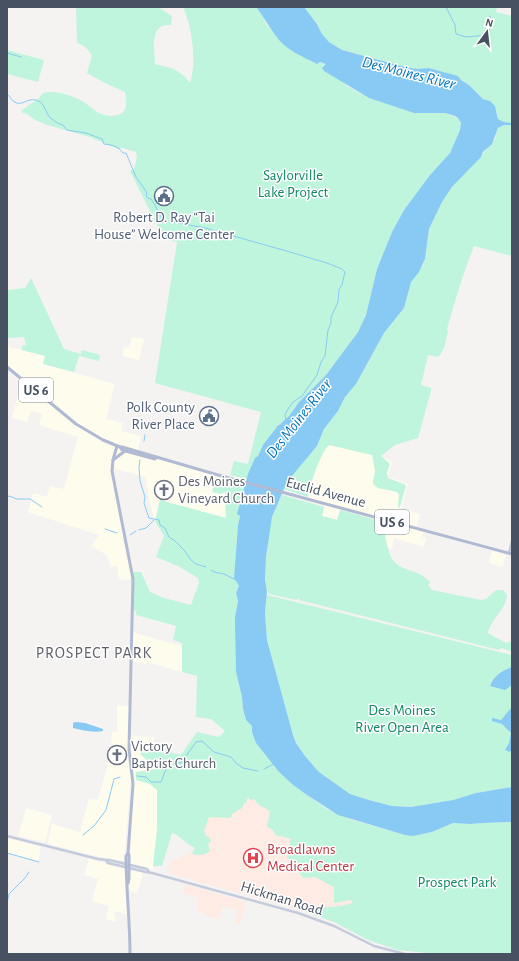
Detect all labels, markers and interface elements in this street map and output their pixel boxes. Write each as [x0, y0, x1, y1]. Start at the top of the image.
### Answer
north arrow [467, 12, 507, 52]
text: N [484, 17, 495, 29]
water label: Des Moines River [360, 54, 458, 92]
park label: Saylorville Lake Project [258, 168, 328, 200]
public building icon: Robert D. Ray “Tai House” Welcome Center [153, 185, 175, 207]
place label: Robert D. Ray “Tai House” Welcome Center [94, 210, 234, 242]
water label: Des Moines River [263, 375, 335, 461]
road number: US 6 [19, 378, 53, 402]
place label: Polk County River Place [126, 400, 196, 432]
public building icon: Polk County River Place [198, 405, 220, 427]
place label: Des Moines Vineyard Church [178, 474, 274, 506]
street label: Euclid Avenue [284, 475, 367, 510]
church icon: Des Moines Vineyard Church [153, 479, 175, 501]
road number: US 6 [375, 510, 409, 534]
district label: PROSPECT PARK [36, 645, 152, 661]
park label: Des Moines River Open Area [355, 703, 449, 735]
place label: Victory Baptist Church [131, 739, 216, 771]
church icon: Victory Baptist Church [106, 744, 128, 766]
place label: Broadlawns Medical Center [267, 842, 354, 874]
hospital icon: Broadlawns Medical Center [242, 847, 264, 869]
park label: Prospect Park [418, 875, 497, 890]
street label: Hickman Road [239, 879, 325, 918]

